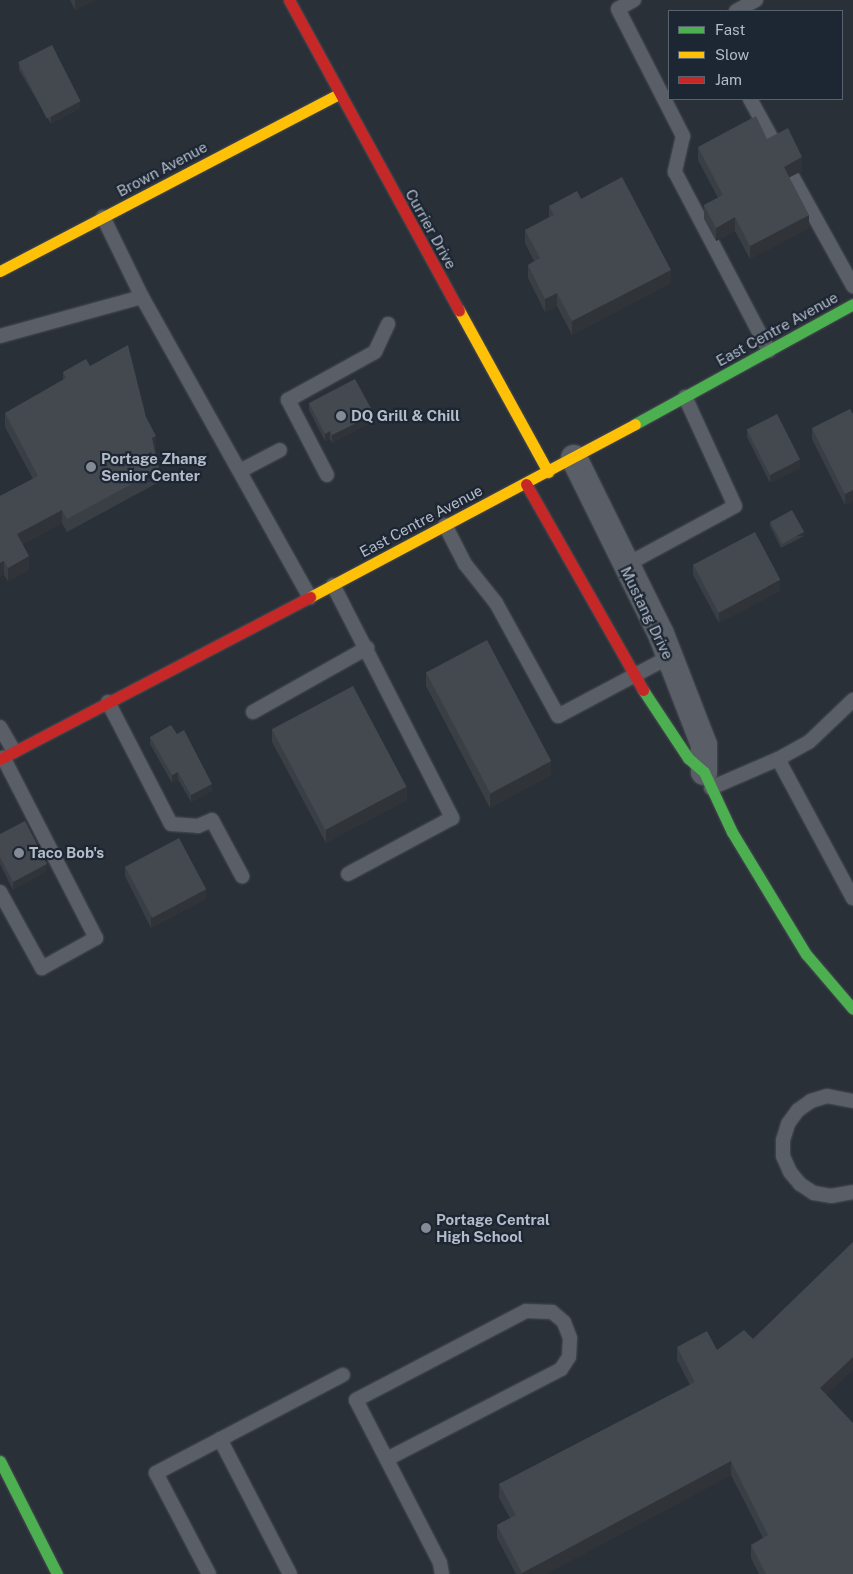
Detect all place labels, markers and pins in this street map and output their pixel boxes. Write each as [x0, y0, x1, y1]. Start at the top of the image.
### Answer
place label: DQ Grill & Chill [351, 407, 460, 425]
marker: DQ Grill & Chill [335, 410, 347, 422]
place label: Portage Zhang Senior Center [101, 449, 207, 484]
marker: Portage Zhang Senior Center [85, 461, 97, 473]
place label: Taco Bob's [29, 844, 104, 862]
marker: Taco Bob's [13, 847, 25, 859]
place label: Portage Central High School [436, 1210, 550, 1245]
marker: Portage Central High School [420, 1222, 432, 1234]

